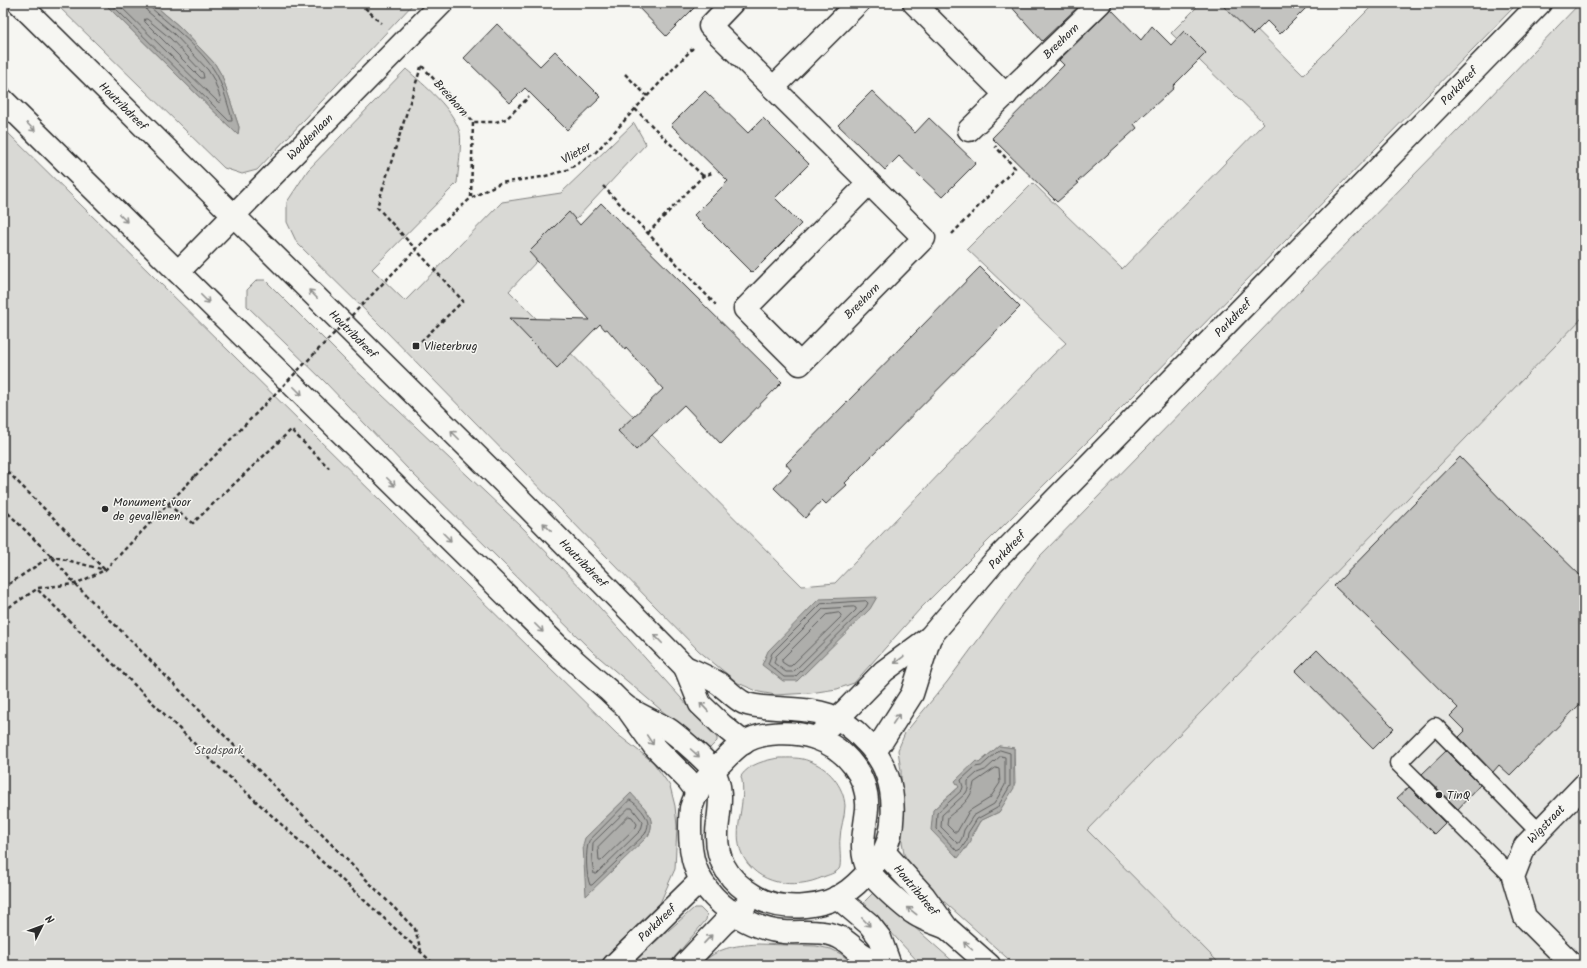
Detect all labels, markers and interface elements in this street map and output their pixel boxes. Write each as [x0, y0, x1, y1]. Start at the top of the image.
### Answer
street label: Breehorn [1039, 19, 1084, 64]
street label: Parkdreef [1436, 62, 1484, 110]
street label: Breehorn [429, 75, 473, 121]
street label: Houtribdreef [94, 78, 152, 136]
street label: Waddenlaan [283, 110, 338, 165]
one-way arrow [26, 122, 36, 132]
street label: Vlieter [558, 137, 596, 170]
one-way arrow [118, 214, 128, 223]
street label: Breehorn [840, 279, 885, 324]
one-way arrow [308, 289, 318, 299]
one-way arrow [200, 294, 210, 304]
street label: Parkdreef [1210, 294, 1258, 342]
street label: Houtribdreef [324, 306, 382, 364]
place label: Vlieterbrug [424, 337, 478, 356]
marker: Vlieterbrug [411, 341, 421, 351]
one-way arrow [293, 386, 303, 395]
one-way arrow [450, 430, 460, 439]
one-way arrow [386, 477, 396, 487]
place label: Monument voor de gevallenen [113, 493, 192, 526]
marker: Monument voor de gevallenen [100, 504, 110, 514]
one-way arrow [542, 522, 552, 532]
street label: Parkdreef [984, 526, 1032, 574]
one-way arrow [442, 532, 452, 542]
street label: Houtribdreef [554, 534, 612, 593]
one-way arrow [534, 623, 544, 633]
one-way arrow [653, 634, 663, 644]
one-way arrow [893, 656, 904, 664]
one-way arrow [700, 702, 709, 713]
one-way arrow [892, 713, 900, 725]
one-way arrow [646, 734, 654, 745]
park label: Stadspark [195, 741, 244, 760]
one-way arrow [689, 748, 700, 757]
place label: TinQ [1447, 786, 1471, 805]
marker: TinQ [1434, 790, 1444, 800]
street label: Wigstraat [1523, 800, 1570, 848]
street label: Houtribdreef [888, 860, 944, 921]
street label: Parkdreef [634, 899, 682, 947]
north arrow [22, 906, 62, 946]
one-way arrow [907, 907, 918, 916]
text: N [40, 911, 58, 929]
one-way arrow [861, 917, 871, 927]
one-way arrow [704, 934, 713, 944]
one-way arrow [963, 942, 973, 951]

